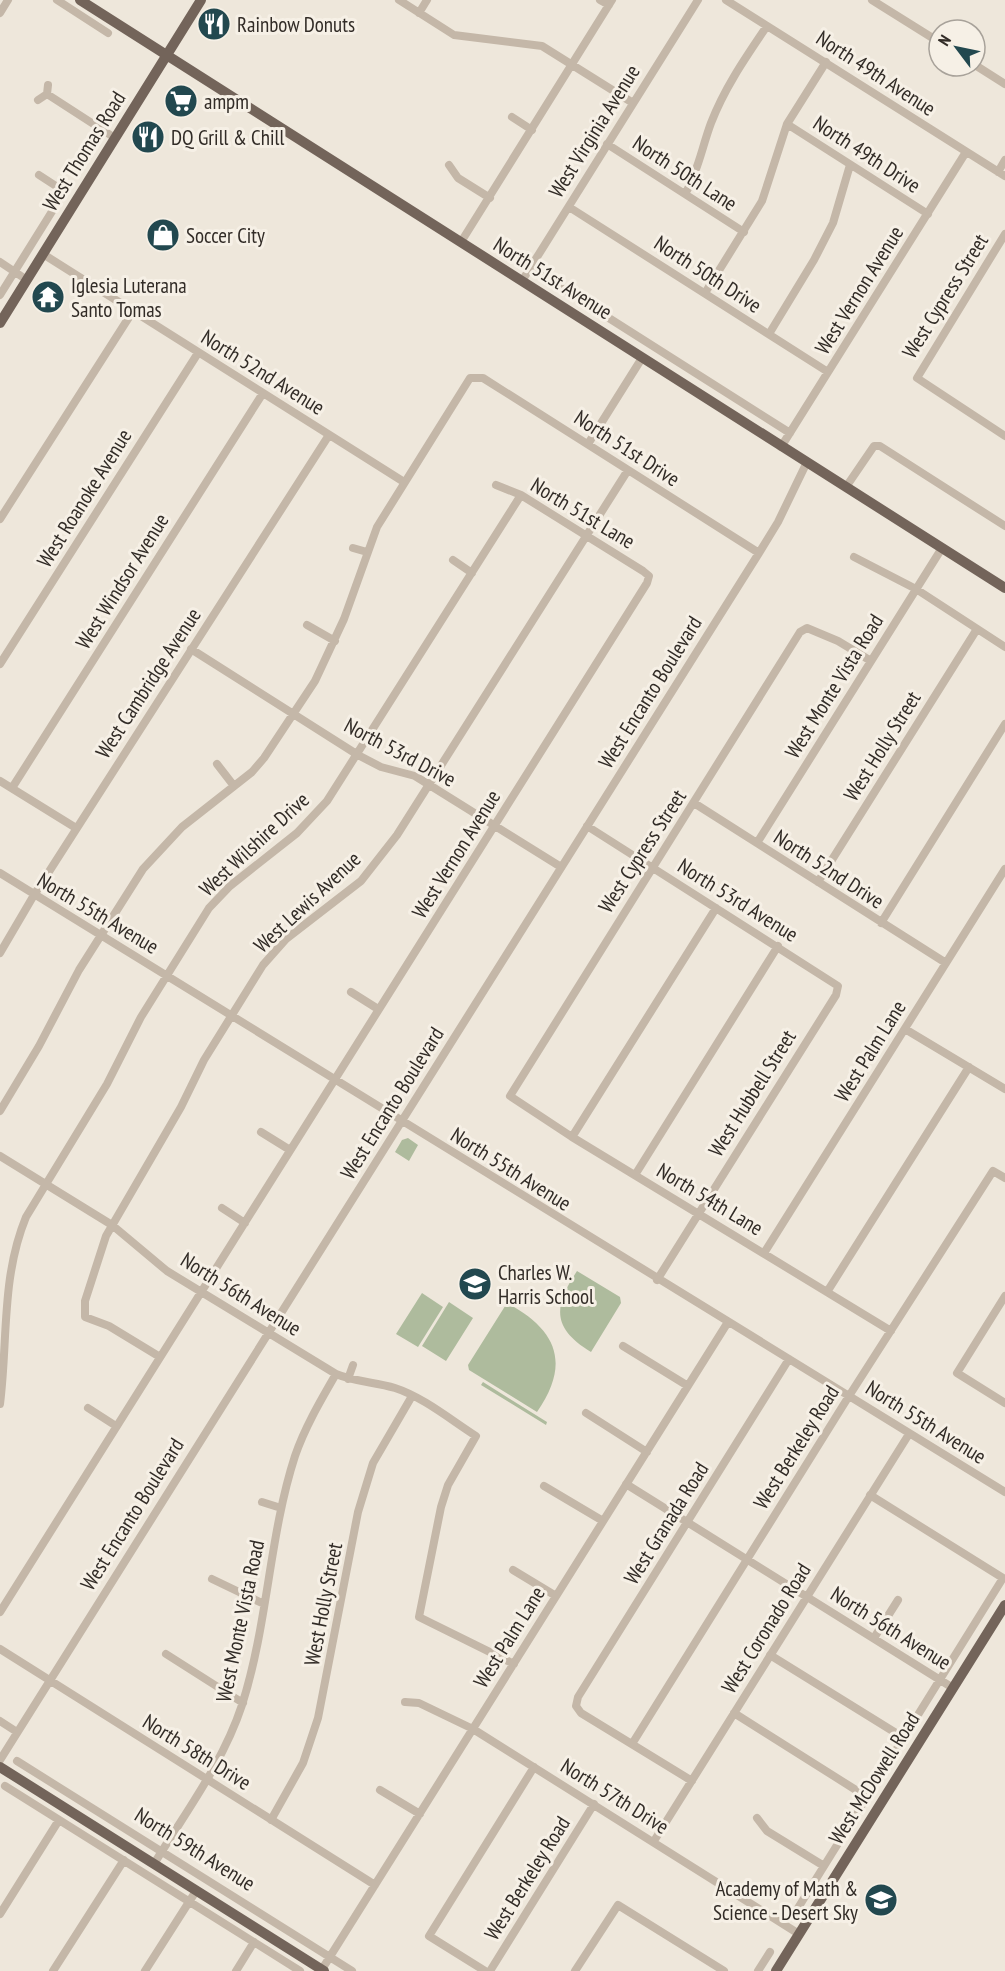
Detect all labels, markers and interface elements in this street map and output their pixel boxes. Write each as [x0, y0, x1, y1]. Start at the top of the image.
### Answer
restaurant icon: Rainbow Donuts [196, 6, 232, 42]
place label: Rainbow Donuts [237, 11, 355, 38]
north arrow [927, 18, 987, 78]
street label: North 49th Avenue [811, 24, 941, 122]
text: N [934, 31, 955, 49]
street label: West Virginia Avenue [542, 60, 646, 202]
supermarket icon: ampm [163, 83, 199, 119]
street label: West Thomas Road [37, 86, 131, 216]
place label: ampm [204, 88, 249, 115]
street label: North 49th Drive [808, 109, 926, 199]
restaurant icon: DQ Grill & Chill [130, 119, 166, 155]
place label: DQ Grill & Chill [171, 124, 284, 151]
street label: North 50th Lane [628, 129, 742, 217]
shop icon: Soccer City [145, 217, 181, 253]
street label: West Vernon Avenue [809, 221, 909, 359]
place label: Soccer City [186, 222, 265, 249]
street label: North 50th Drive [649, 229, 767, 319]
street label: West Cypress Street [896, 229, 994, 363]
street label: North 51st Avenue [489, 231, 617, 325]
place label: Iglesia Luterana Santo Tomas [71, 272, 187, 323]
temple icon: Iglesia Luterana Santo Tomas [30, 279, 66, 315]
street label: North 52nd Avenue [196, 323, 330, 421]
street label: North 51st Drive [569, 404, 685, 492]
street label: West Roanoke Avenue [31, 424, 137, 572]
street label: North 51st Lane [526, 471, 640, 555]
street label: West Windsor Avenue [70, 508, 174, 654]
street label: West Cambridge Avenue [89, 603, 207, 763]
street label: West Monte Vista Road [779, 609, 889, 763]
street label: West Encanto Boulevard [592, 611, 708, 773]
street label: West Holly Street [838, 686, 927, 806]
street label: North 53rd Drive [340, 711, 460, 793]
street label: West Cypress Street [592, 784, 692, 918]
street label: West Vernon Avenue [406, 785, 506, 923]
street label: West Wilshire Drive [193, 786, 315, 902]
street label: North 52nd Drive [769, 823, 889, 915]
street label: West Lewis Avenue [248, 846, 366, 958]
street label: North 53rd Avenue [673, 852, 803, 948]
street label: North 55th Avenue [32, 866, 164, 960]
street label: West Palm Lane [828, 995, 912, 1107]
street label: West Encanto Boulevard [334, 1022, 450, 1184]
street label: West Hubbell Street [702, 1024, 802, 1161]
street label: North 55th Avenue [446, 1121, 576, 1217]
street label: North 54th Lane [652, 1157, 768, 1241]
street label: North 56th Avenue [176, 1246, 306, 1342]
place label: Charles W. Harris School [498, 1259, 594, 1310]
school or university icon: Charles W. Harris School [457, 1266, 493, 1302]
street label: North 55th Avenue [861, 1374, 991, 1470]
street label: West Berkeley Road [747, 1380, 845, 1514]
street label: West Encanto Boulevard [74, 1433, 190, 1595]
street label: West Granada Road [618, 1457, 714, 1589]
street label: West Monte Vista Road [210, 1537, 270, 1705]
street label: West Holly Street [298, 1540, 348, 1668]
street label: West Coronado Road [715, 1558, 817, 1698]
street label: North 56th Avenue [826, 1580, 956, 1676]
street label: West Palm Lane [467, 1581, 551, 1693]
street label: West McDowell Road [823, 1707, 925, 1849]
street label: North 58th Drive [138, 1708, 256, 1796]
street label: North 57th Drive [556, 1752, 674, 1840]
street label: North 59th Avenue [130, 1801, 260, 1897]
street label: West Berkeley Road [478, 1811, 576, 1945]
place label: Academy of Math & Science - Desert Sky [713, 1875, 858, 1926]
school or university icon: Academy of Math & Science - Desert Sky [863, 1882, 899, 1918]

